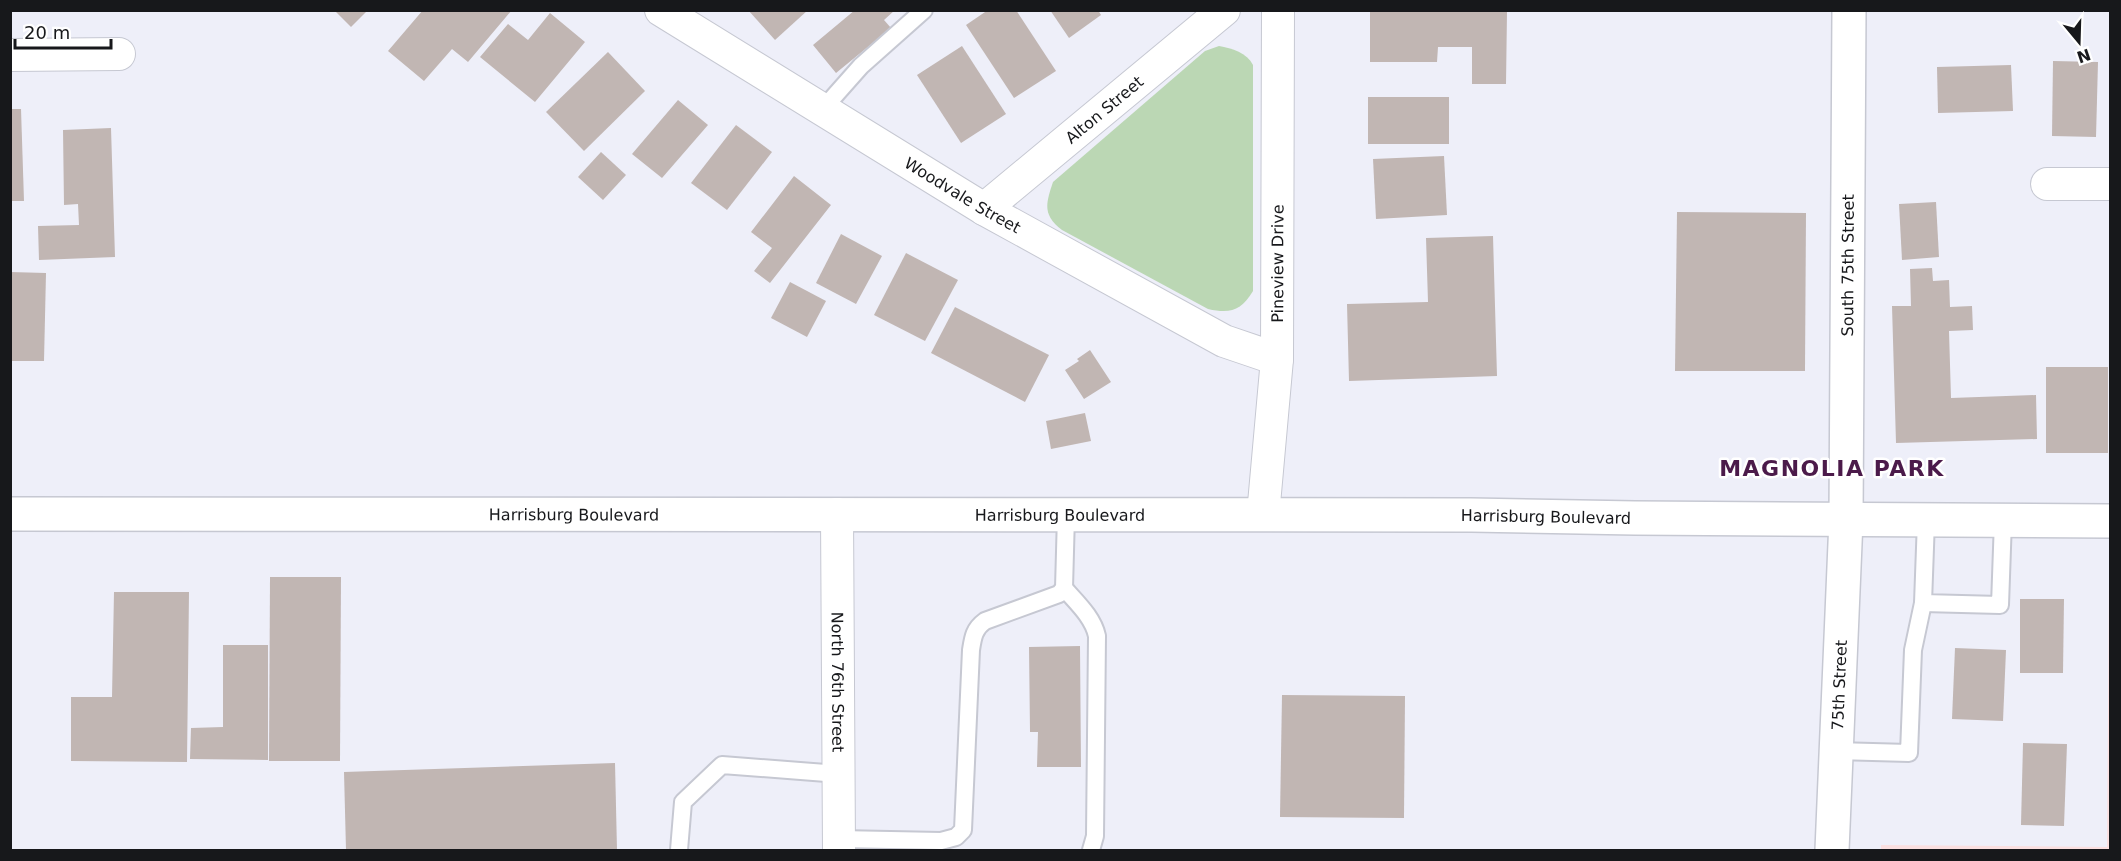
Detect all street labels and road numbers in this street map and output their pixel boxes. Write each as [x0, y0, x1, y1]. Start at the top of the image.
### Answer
street label: Alton Street [1062, 72, 1147, 148]
street label: Woodvale Street [901, 153, 1024, 237]
street label: South 75th Street [1838, 194, 1858, 336]
street label: Pineview Drive [1268, 204, 1287, 323]
street label: Harrisburg Boulevard [489, 505, 659, 524]
street label: Harrisburg Boulevard [975, 506, 1145, 525]
street label: Harrisburg Boulevard [1461, 506, 1631, 528]
street label: North 76th Street [828, 612, 847, 752]
street label: 75th Street [1828, 640, 1851, 731]

